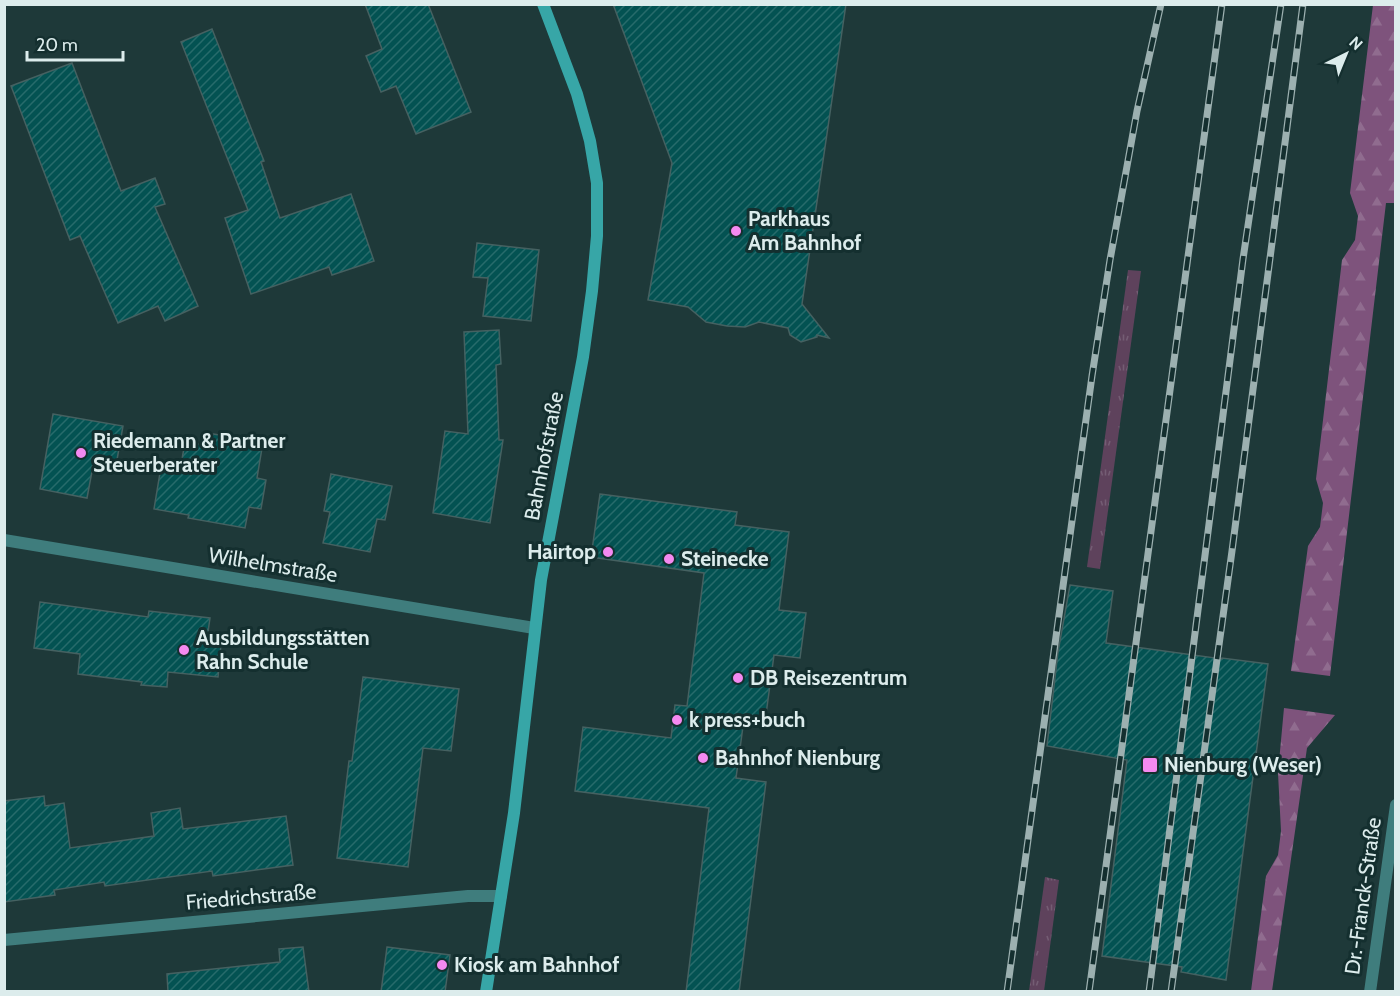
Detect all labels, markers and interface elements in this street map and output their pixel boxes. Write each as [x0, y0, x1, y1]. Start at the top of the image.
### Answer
scale bar [27, 24, 123, 62]
north arrow [1316, 24, 1376, 84]
text: N [1345, 33, 1367, 54]
text: 20 m [36, 34, 78, 56]
place label: Parkhaus Am Bahnhof [748, 206, 861, 255]
marker: Parkhaus Am Bahnhof [729, 224, 743, 238]
street label: Bahnhofstraße [519, 389, 568, 522]
place label: Riedemann & Partner Steuerberater [93, 428, 285, 477]
marker: Riedemann & Partner Steuerberater [74, 446, 88, 460]
place label: Hairtop [527, 539, 596, 564]
street label: Wilhelmstraße [207, 542, 339, 587]
marker: Hairtop [601, 545, 615, 559]
place label: Steinecke [681, 546, 769, 571]
marker: Steinecke [662, 552, 676, 566]
place label: Ausbildungsstätten Rahn Schule [196, 625, 370, 674]
marker: Ausbildungsstätten Rahn Schule [177, 643, 191, 657]
place label: DB Reisezentrum [750, 665, 907, 690]
marker: DB Reisezentrum [731, 671, 745, 685]
place label: k press+buch [689, 707, 805, 732]
marker: k press+buch [670, 713, 684, 727]
place label: Bahnhof Nienburg [715, 745, 881, 770]
marker: Bahnhof Nienburg [696, 751, 710, 765]
place label: Nienburg (Weser) [1164, 752, 1322, 777]
marker: Nienburg (Weser) [1141, 756, 1159, 774]
street label: Dr.-Franck-Straße [1339, 816, 1386, 976]
street label: Friedrichstraße [185, 878, 317, 915]
place label: Kiosk am Bahnhof [454, 952, 619, 977]
marker: Kiosk am Bahnhof [435, 958, 449, 972]

